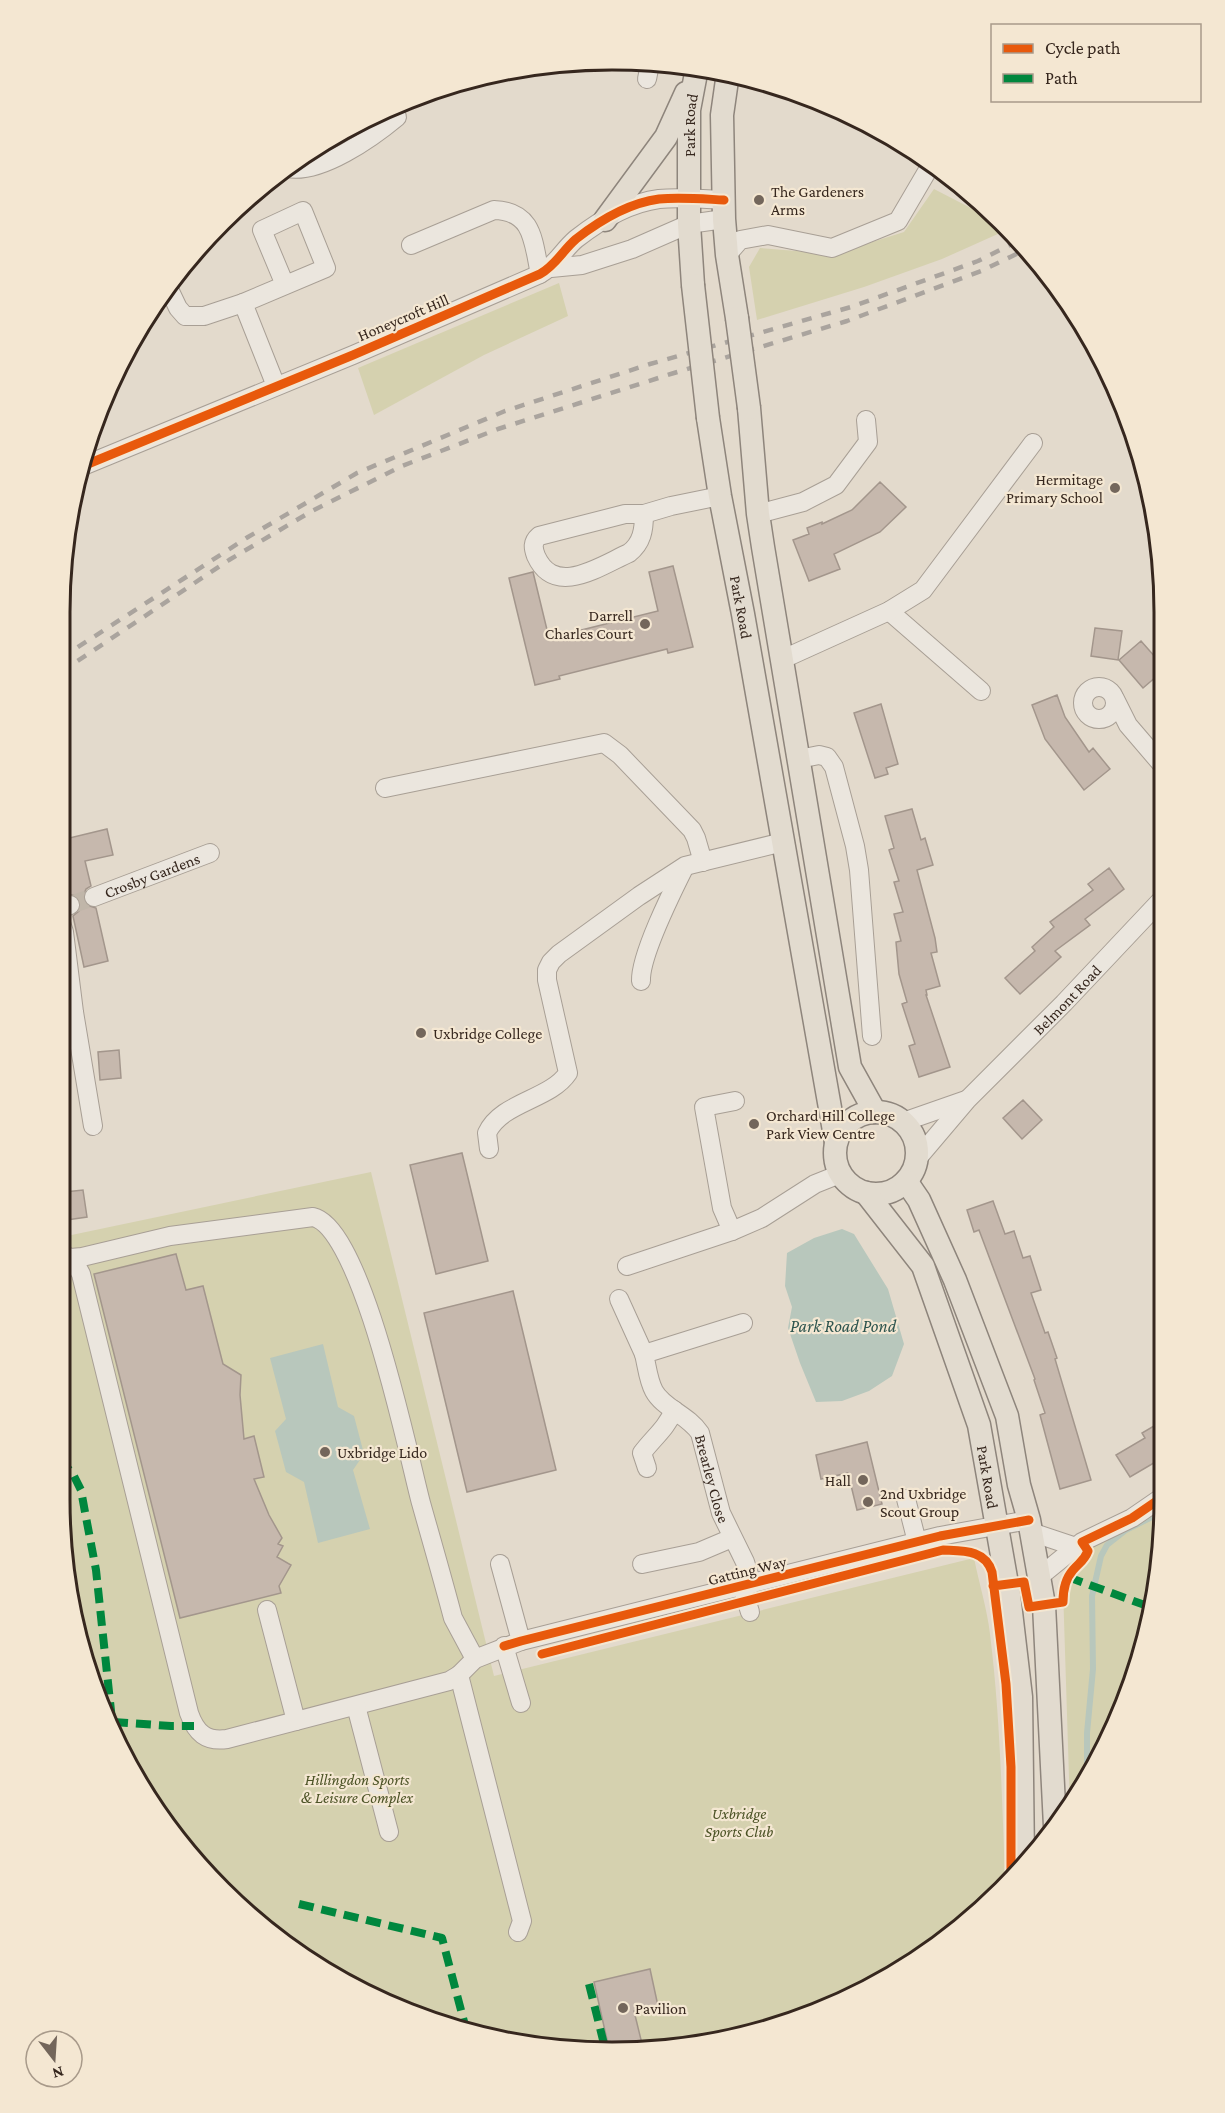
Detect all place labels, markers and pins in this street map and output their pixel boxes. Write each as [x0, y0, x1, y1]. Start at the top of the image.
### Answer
place label: The Gardeners Arms [771, 183, 864, 218]
marker: The Gardeners Arms [752, 193, 766, 207]
place label: Hermitage Primary School [1006, 471, 1103, 507]
marker: Hermitage Primary School [1108, 481, 1122, 495]
place label: Darrell Charles Court [545, 607, 634, 642]
marker: Darrell Charles Court [638, 617, 652, 631]
place label: Uxbridge College [433, 1025, 542, 1043]
marker: Uxbridge College [414, 1026, 428, 1040]
place label: Orchard Hill College Park View Centre [766, 1107, 895, 1142]
marker: Orchard Hill College Park View Centre [747, 1117, 761, 1131]
place label: Uxbridge Lido [337, 1444, 427, 1462]
marker: Uxbridge Lido [318, 1445, 332, 1459]
place label: Hall [825, 1472, 851, 1489]
marker: Hall [856, 1473, 870, 1487]
place label: 2nd Uxbridge Scout Group [880, 1485, 966, 1521]
marker: 2nd Uxbridge Scout Group [861, 1495, 875, 1509]
place label: Pavilion [635, 2000, 687, 2017]
marker: Pavilion [616, 2001, 630, 2015]

